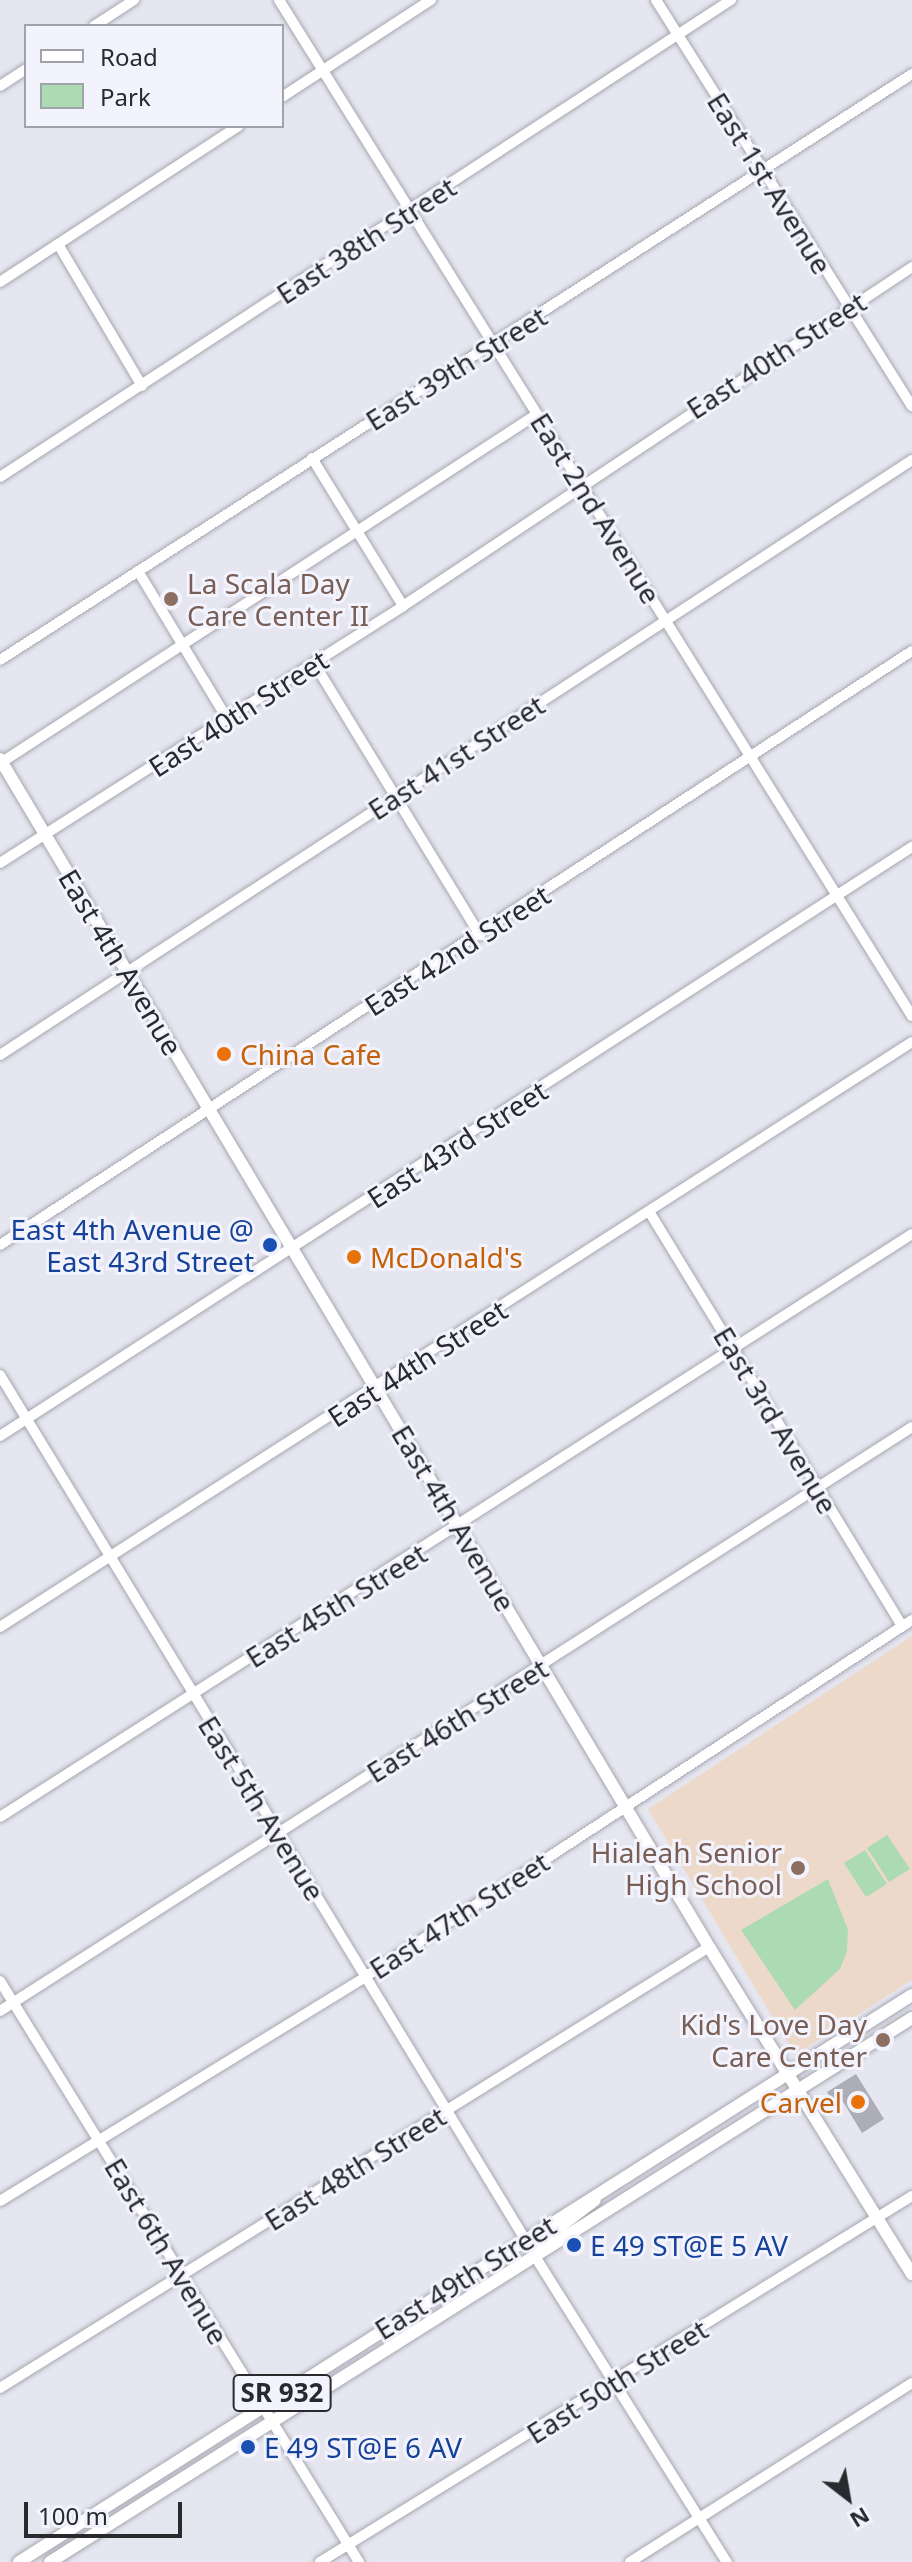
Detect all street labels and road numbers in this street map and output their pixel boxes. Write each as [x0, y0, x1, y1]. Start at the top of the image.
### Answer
street label: East 1st Avenue [701, 86, 839, 280]
street label: East 38th Street [270, 170, 462, 310]
street label: East 40th Street [680, 285, 872, 425]
street label: East 39th Street [359, 299, 553, 437]
street label: East 2nd Avenue [524, 407, 668, 609]
street label: East 40th Street [142, 643, 334, 783]
street label: East 41st Street [362, 688, 550, 826]
street label: East 4th Avenue [52, 863, 190, 1061]
street label: East 42nd Street [358, 878, 556, 1022]
street label: East 43rd Street [361, 1073, 553, 1215]
street label: East 44th Street [321, 1293, 513, 1433]
street label: East 3rd Avenue [707, 1321, 845, 1519]
street label: East 4th Avenue [385, 1419, 523, 1617]
street label: East 45th Street [239, 1536, 433, 1674]
street label: East 46th Street [360, 1651, 554, 1789]
street label: East 5th Avenue [192, 1710, 332, 1906]
street label: East 47th Street [363, 1845, 555, 1985]
street label: East 48th Street [258, 2099, 452, 2237]
street label: East 6th Avenue [98, 2152, 236, 2350]
street label: East 49th Street [368, 2208, 562, 2346]
street label: East 50th Street [520, 2312, 714, 2450]
road number: SR 932 [232, 2371, 332, 2415]

